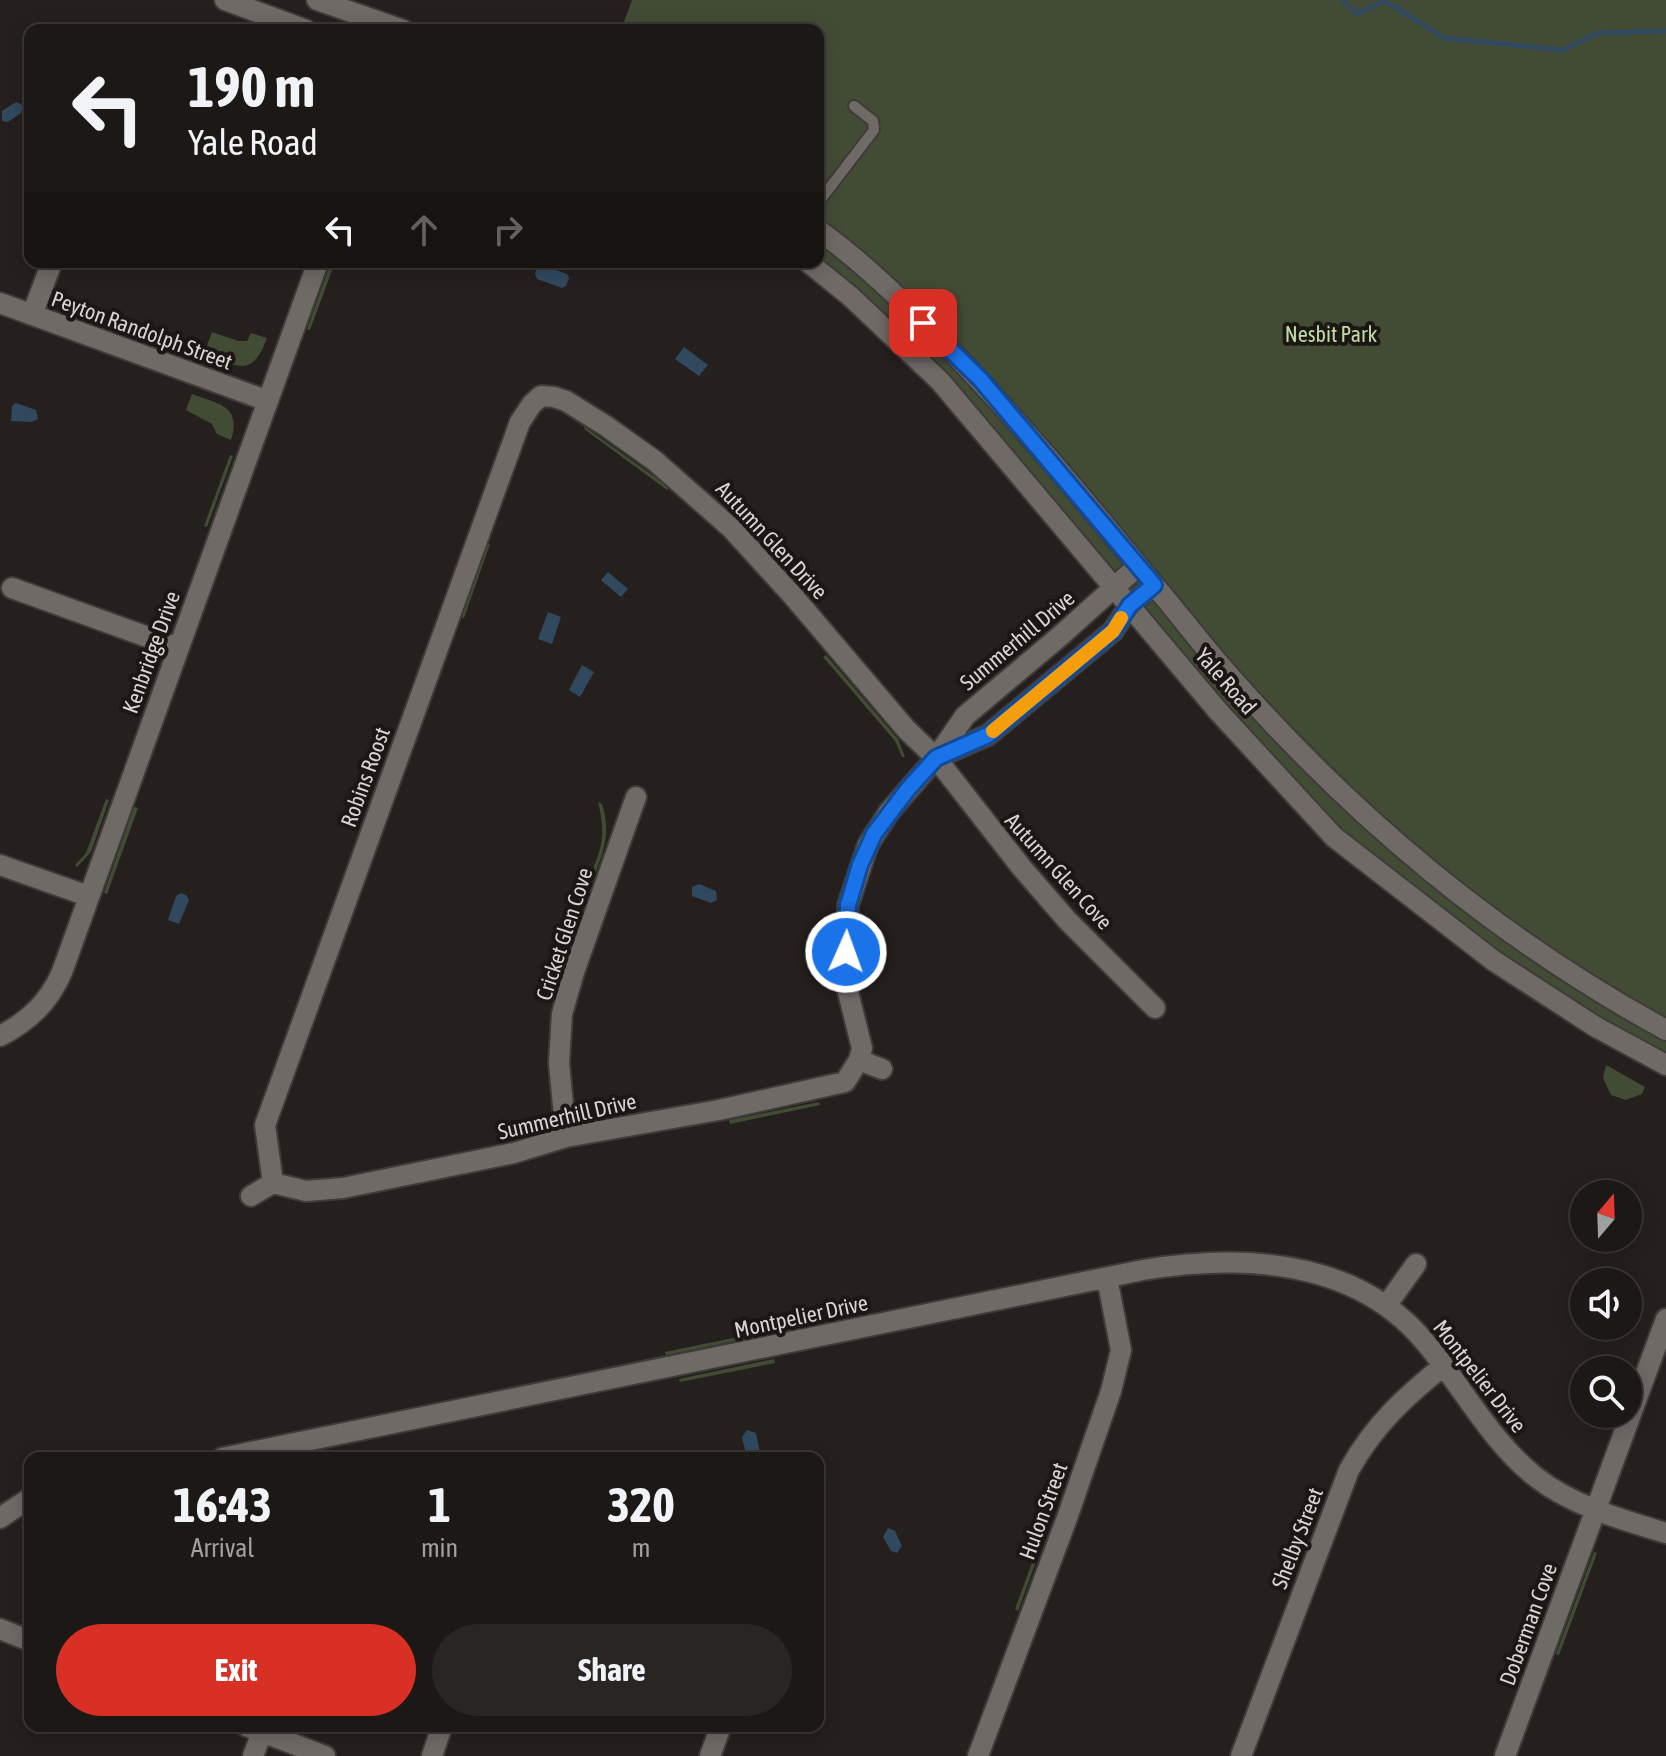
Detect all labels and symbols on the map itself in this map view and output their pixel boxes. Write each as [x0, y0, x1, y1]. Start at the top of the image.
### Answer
street label: Peyton Randolph Street [48, 285, 236, 375]
pin [889, 289, 957, 357]
park label: Nesbit Park [1285, 321, 1377, 347]
street label: Autumn Glen Drive [711, 476, 833, 604]
street label: Summerhill Drive [955, 585, 1079, 695]
street label: Kenbridge Drive [117, 587, 185, 717]
street label: Yale Road [1190, 643, 1262, 719]
street label: Robins Roost [335, 724, 395, 830]
street label: Autumn Glen Cove [1000, 807, 1118, 935]
street label: Cricket Glen Cove [530, 864, 598, 1004]
position arrow [804, 910, 888, 994]
street label: Summerhill Drive [495, 1087, 639, 1145]
north arrow [1570, 1180, 1642, 1252]
street label: Montpelier Drive [732, 1289, 870, 1343]
street label: Montpelier Drive [1428, 1315, 1532, 1437]
street label: Hulon Street [1013, 1459, 1073, 1563]
street label: Shelby Street [1266, 1484, 1328, 1592]
street label: Doberman Cove [1494, 1559, 1562, 1689]

